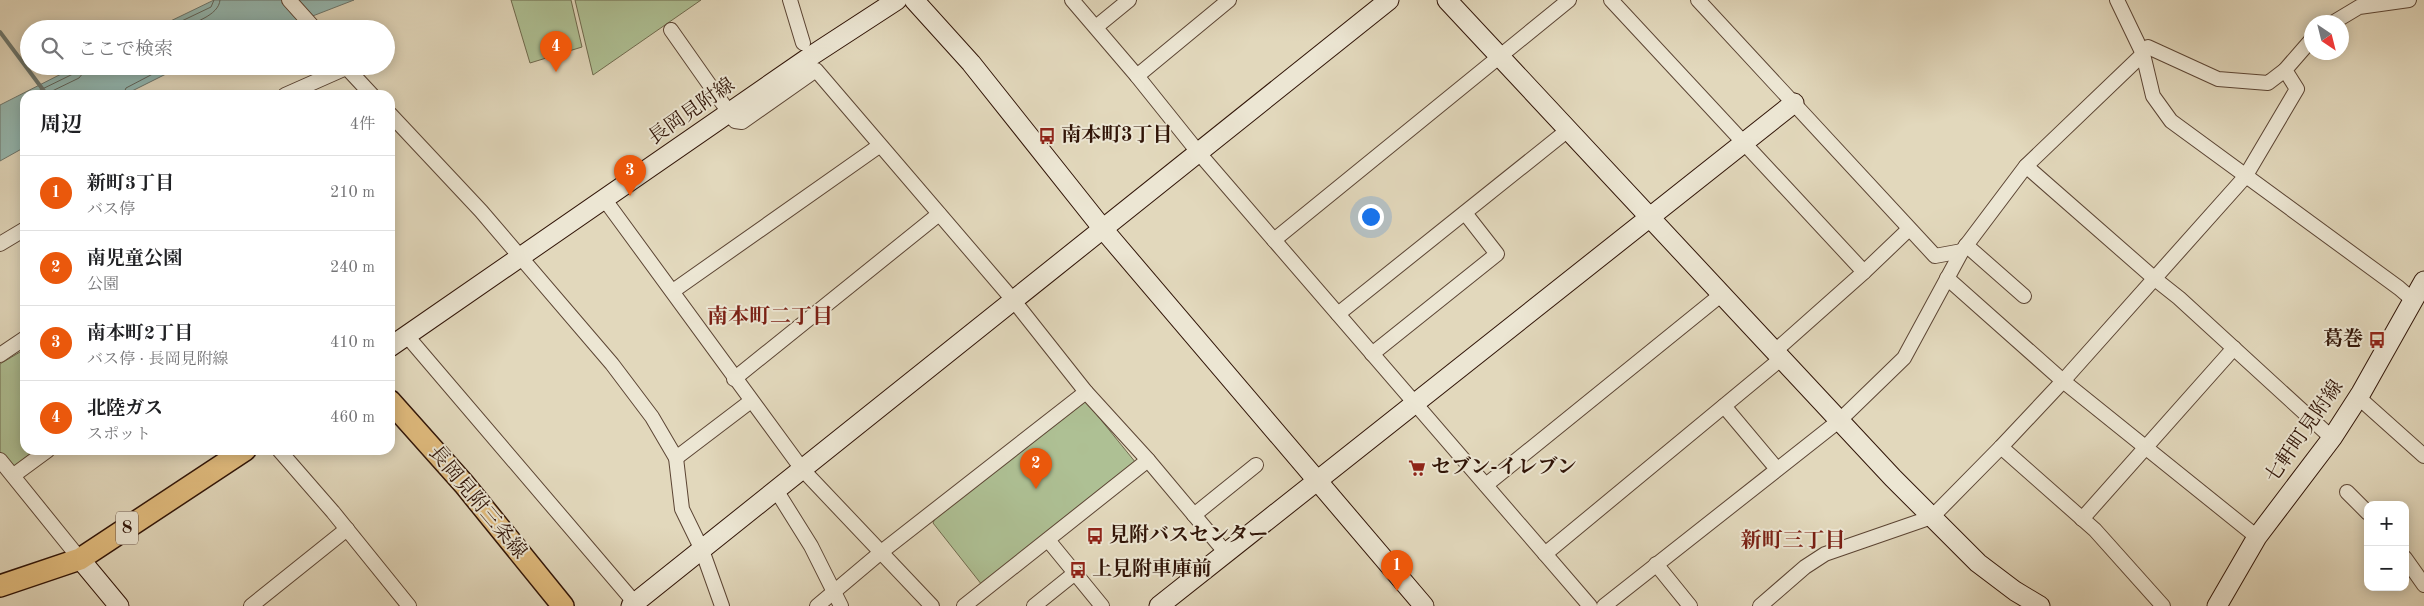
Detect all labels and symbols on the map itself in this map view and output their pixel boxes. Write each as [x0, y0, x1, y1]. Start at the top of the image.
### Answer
north arrow [2304, 15, 2349, 60]
pin: 4 [540, 31, 572, 72]
street label: 長岡見附線 [644, 73, 739, 149]
place label: 南本町3丁目 [1061, 124, 1173, 146]
bus stop icon: 南本町3丁目 [1037, 126, 1057, 146]
pin: 3 [614, 155, 646, 196]
your location [1358, 204, 1384, 230]
district label: 南本町二丁目 [707, 305, 833, 328]
place label: 葛巻 [2323, 327, 2363, 350]
bus stop icon: 葛巻 [2367, 330, 2387, 350]
street label: 七軒町見附線 [2261, 376, 2348, 487]
street label: 長岡見附三条線 [424, 442, 531, 563]
pin: 2 [1020, 448, 1052, 489]
place label: セブン-イレブン [1431, 456, 1577, 478]
supermarket icon: セブン-イレブン [1407, 458, 1427, 478]
road number: 8 [116, 512, 138, 544]
place label: 見附バスセンター [1109, 524, 1268, 546]
bus stop icon: 見附バスセンター [1085, 526, 1105, 546]
district label: 新町三丁目 [1741, 529, 1846, 552]
pin: 1 [1381, 550, 1413, 591]
place label: 上見附車庫前 [1092, 557, 1212, 580]
bus stop icon: 上見附車庫前 [1068, 560, 1088, 580]

